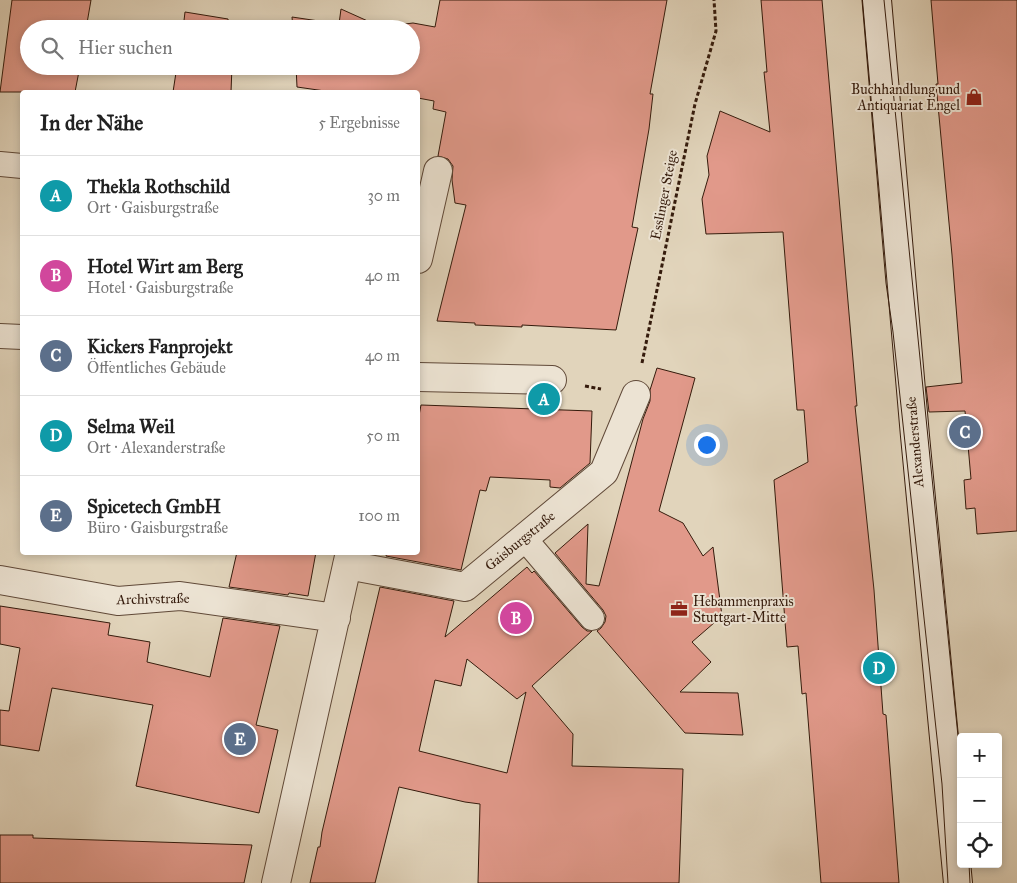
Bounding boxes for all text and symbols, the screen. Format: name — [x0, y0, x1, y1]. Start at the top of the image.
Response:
search box — [20, 20, 420, 75]
icon: search — [38, 34, 66, 62]
text: Hier suchen — [78, 36, 172, 59]
place label: Buchhandlung und Antiquariat Engel — [851, 81, 960, 115]
shop icon: Buchhandlung und Antiquariat Engel — [964, 87, 984, 107]
text: In der Nähe — [40, 110, 143, 136]
text: 5 Ergebnisse — [318, 113, 400, 132]
street label: Esslinger Steige — [647, 148, 681, 241]
text: Thekla Rothschild — [87, 175, 230, 198]
text: A — [51, 186, 61, 205]
text: 30 m — [367, 186, 400, 205]
text: Ort · Gaisburgstraße — [87, 198, 219, 217]
text: Hotel Wirt am Berg — [87, 255, 243, 278]
text: B — [51, 266, 61, 285]
text: 40 m — [365, 266, 400, 285]
text: Hotel · Gaisburgstraße — [87, 278, 233, 297]
text: Kickers Fanprojekt — [87, 335, 233, 358]
text: C — [51, 346, 61, 365]
text: 40 m — [365, 346, 400, 365]
text: Öffentliches Gebäude — [87, 358, 226, 377]
pin: A — [528, 380, 560, 418]
street label: Alexanderstraße — [903, 396, 928, 489]
pin: C — [949, 413, 981, 451]
text: Selma Weil — [87, 415, 175, 438]
text: D — [50, 426, 62, 445]
text: 50 m — [366, 426, 400, 445]
your location — [694, 432, 720, 458]
text: Ort · Alexanderstraße — [87, 438, 225, 457]
text: Spicetech GmbH — [87, 495, 221, 518]
text: E — [50, 506, 62, 525]
text: 100 m — [358, 506, 400, 525]
street label: Gaisburgstraße — [481, 507, 559, 574]
text: Büro · Gaisburgstraße — [87, 518, 228, 537]
street label: Archivstraße — [115, 590, 190, 608]
place label: Hebammenpraxis Stuttgart-Mitte — [693, 593, 794, 626]
pin: B — [500, 599, 532, 637]
office icon: Hebammenpraxis Stuttgart-Mitte — [669, 599, 689, 619]
pin: D — [863, 649, 895, 687]
pin: E — [224, 720, 256, 758]
map controls — [957, 733, 1002, 868]
button: + — [957, 733, 1002, 778]
button: − — [957, 778, 1002, 823]
button: locate — [957, 823, 1002, 868]

